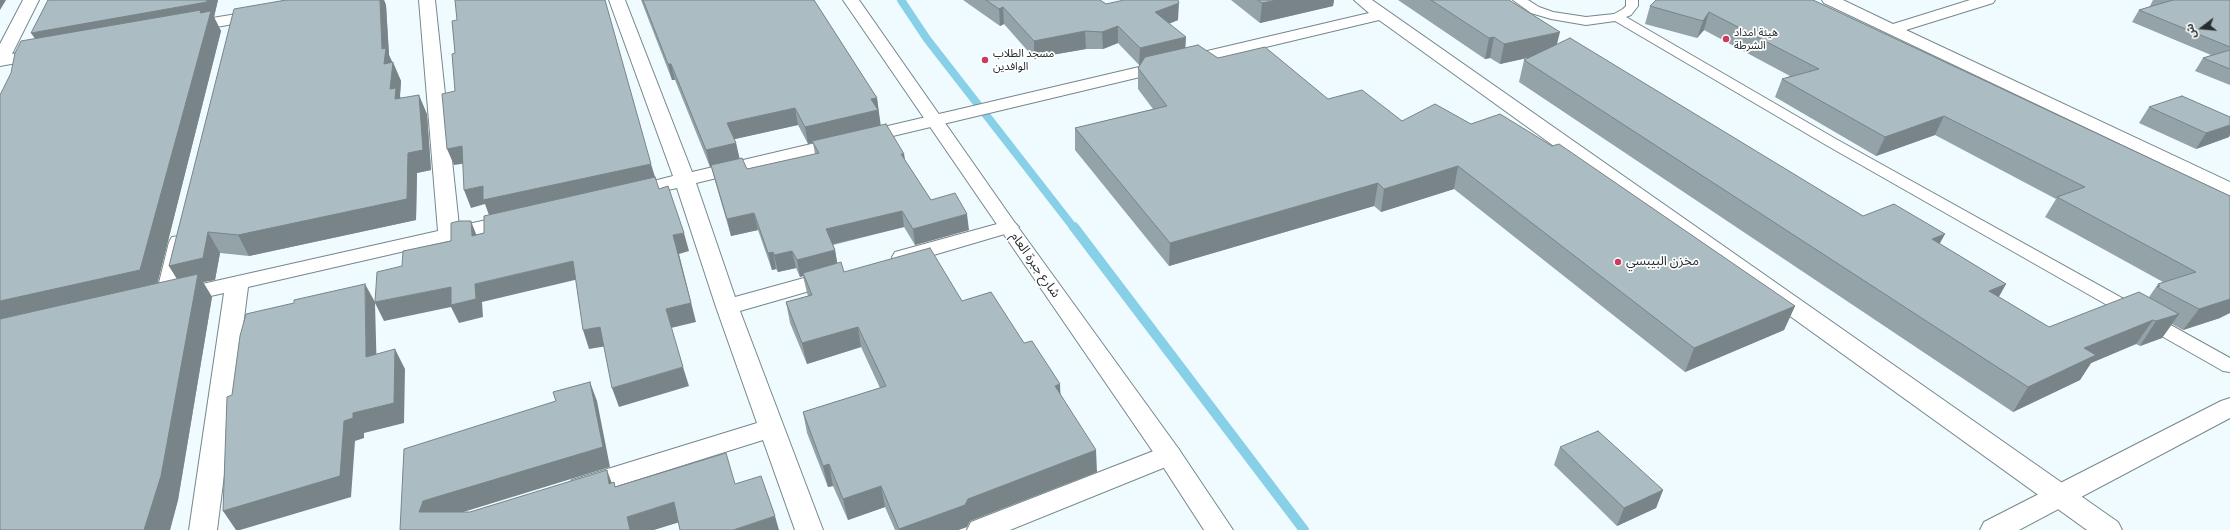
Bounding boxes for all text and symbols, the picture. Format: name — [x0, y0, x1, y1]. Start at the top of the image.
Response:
north arrow — [2182, 8, 2222, 48]
text: ش — [2182, 22, 2199, 40]
place label: هيئة امداد الشرطة — [1734, 26, 1778, 52]
marker: هيئة امداد الشرطة — [1721, 34, 1731, 44]
place label: مسجد الطلاب الوافدين — [993, 47, 1054, 73]
marker: مسجد الطلاب الوافدين — [980, 55, 990, 65]
street label: شارع جبرة العام — [1007, 229, 1063, 301]
place label: مخزن البيبسي — [1626, 254, 1699, 270]
marker: مخزن البيبسي — [1613, 257, 1623, 267]

